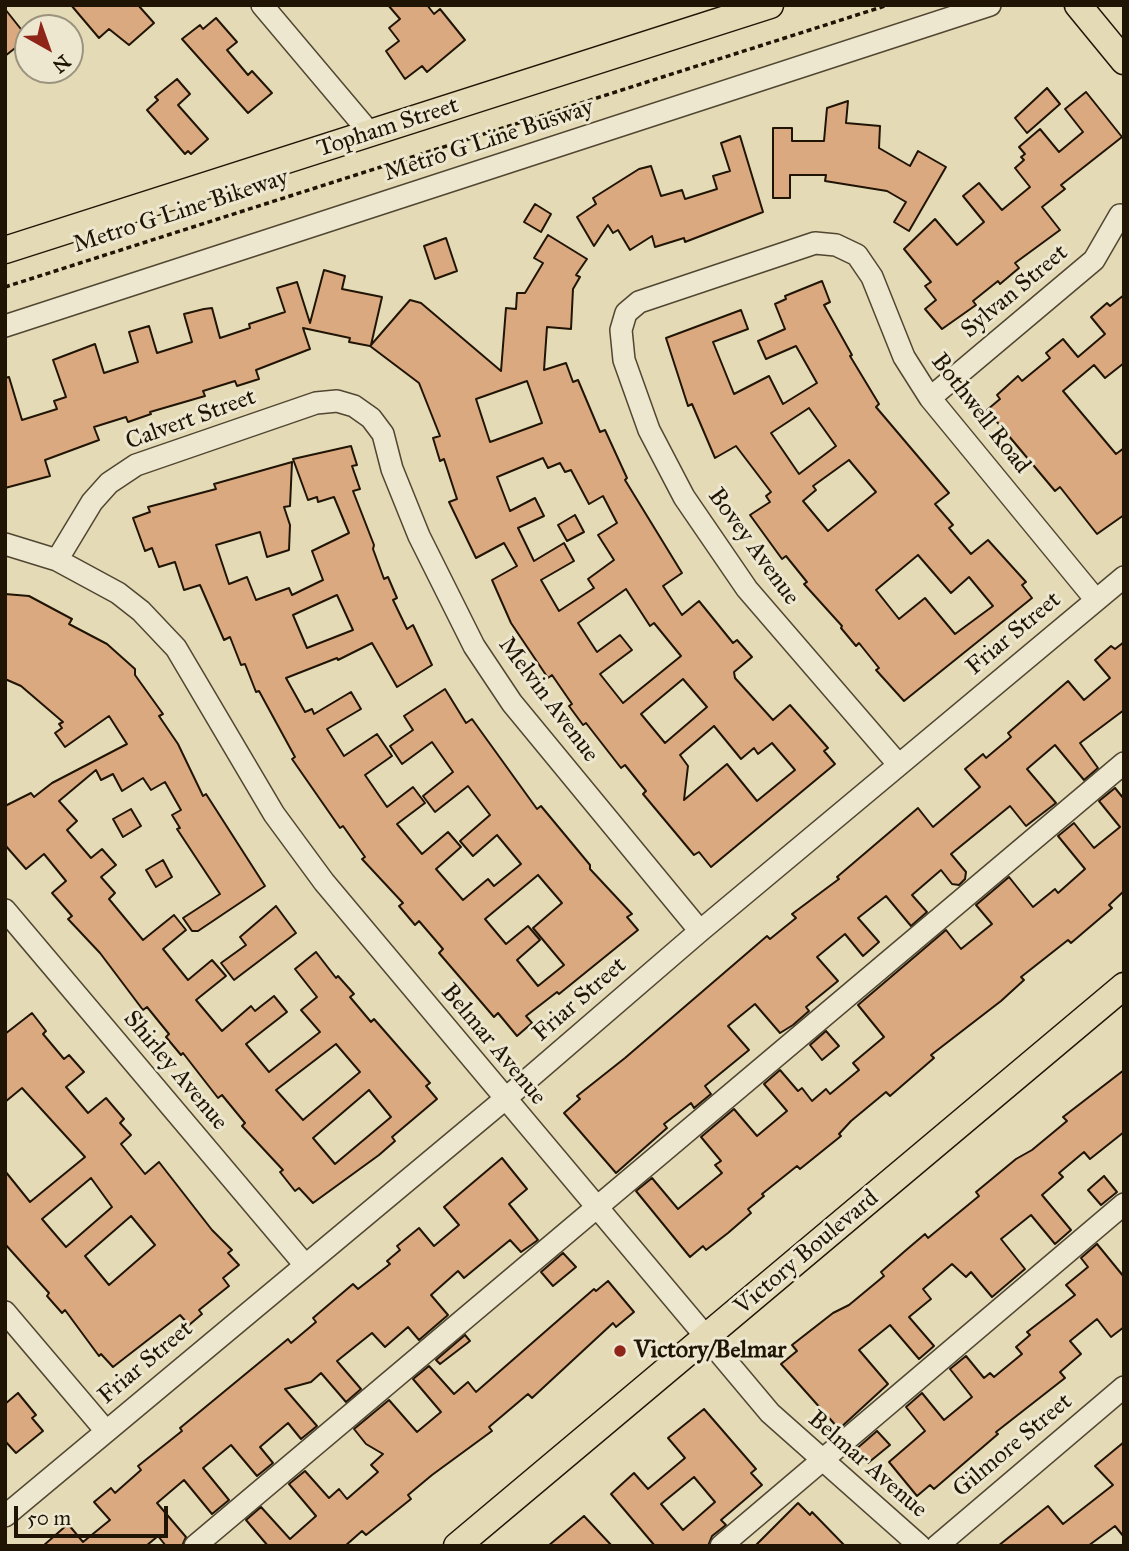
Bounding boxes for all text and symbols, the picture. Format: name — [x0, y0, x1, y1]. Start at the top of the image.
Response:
north arrow — [14, 14, 84, 84]
text: N — [48, 50, 75, 78]
street label: Topham Street — [314, 92, 462, 164]
street label: Metro G Line Busway — [381, 94, 597, 188]
street label: Metro G Line Bikeway — [70, 164, 292, 260]
street label: Sylvan Street — [956, 239, 1074, 345]
street label: Bothwell Road — [924, 348, 1036, 480]
street label: Calvert Street — [122, 383, 260, 457]
street label: Bovey Avenue — [701, 483, 805, 611]
street label: Friar Street — [961, 586, 1067, 682]
street label: Melvin Avenue — [492, 632, 604, 768]
street label: Friar Street — [527, 952, 633, 1048]
street label: Belmar Avenue — [434, 979, 552, 1111]
street label: Shirley Avenue — [117, 1005, 233, 1137]
street label: Victory Boulevard — [729, 1184, 885, 1322]
street label: Friar Street — [93, 1315, 199, 1411]
place label: Victory/Belmar — [634, 1337, 786, 1365]
marker: Victory/Belmar — [612, 1343, 628, 1359]
street label: Gilmore Street — [948, 1388, 1078, 1504]
street label: Belmar Avenue — [801, 1405, 933, 1525]
scale bar — [18, 1492, 172, 1536]
text: 50 m — [27, 1505, 71, 1531]

